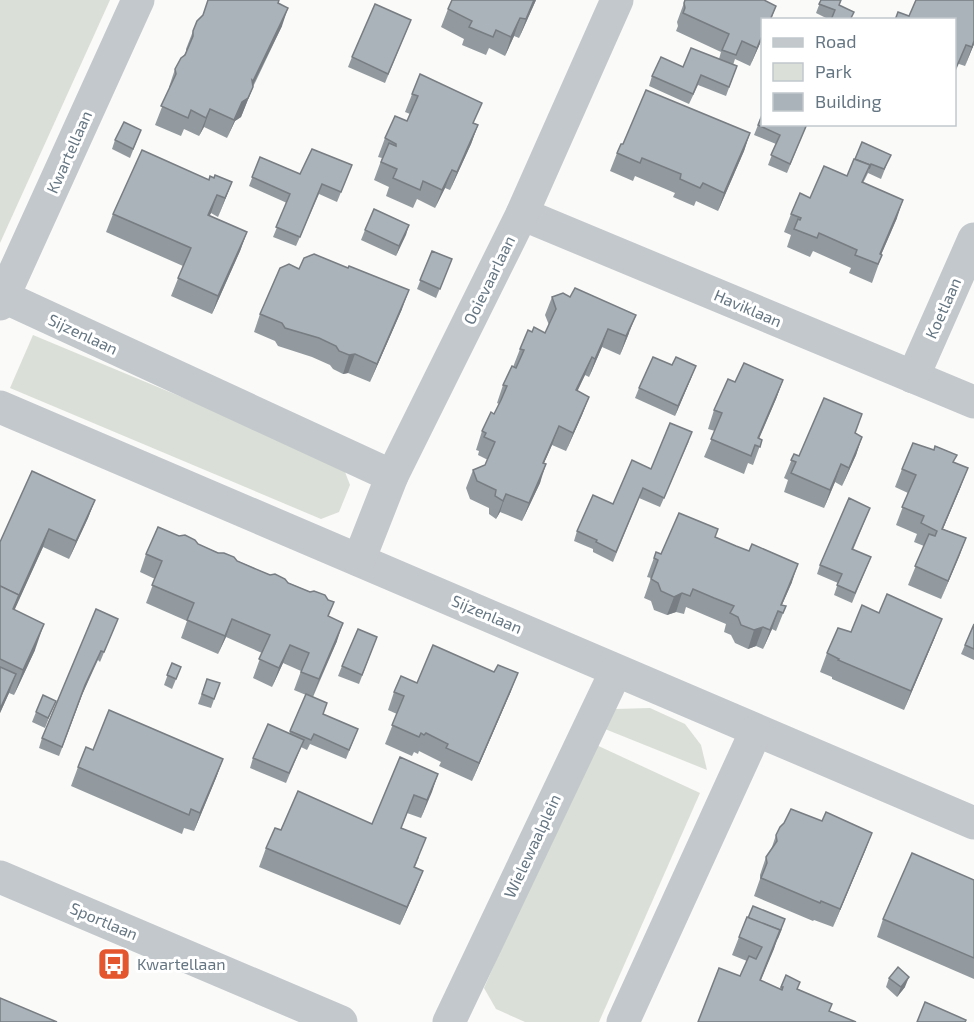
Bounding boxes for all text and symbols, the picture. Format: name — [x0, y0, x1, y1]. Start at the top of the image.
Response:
legend — [761, 18, 956, 126]
text: Road — [815, 30, 856, 52]
text: Park — [815, 60, 852, 82]
text: Building — [815, 90, 882, 112]
street label: Kwartellaan — [42, 108, 95, 196]
street label: Ooievaarlaan — [459, 232, 518, 327]
street label: Koetlaan — [921, 274, 964, 341]
street label: Haviklaan — [711, 285, 785, 330]
street label: Sijzenlaan — [45, 309, 121, 359]
street label: Sijzenlaan — [449, 590, 525, 638]
street label: Wielewaalplein — [499, 791, 564, 901]
street label: Sportlaan — [68, 898, 141, 943]
bus stop icon: Kwartellaan — [96, 946, 132, 982]
place label: Kwartellaan — [137, 954, 225, 973]

